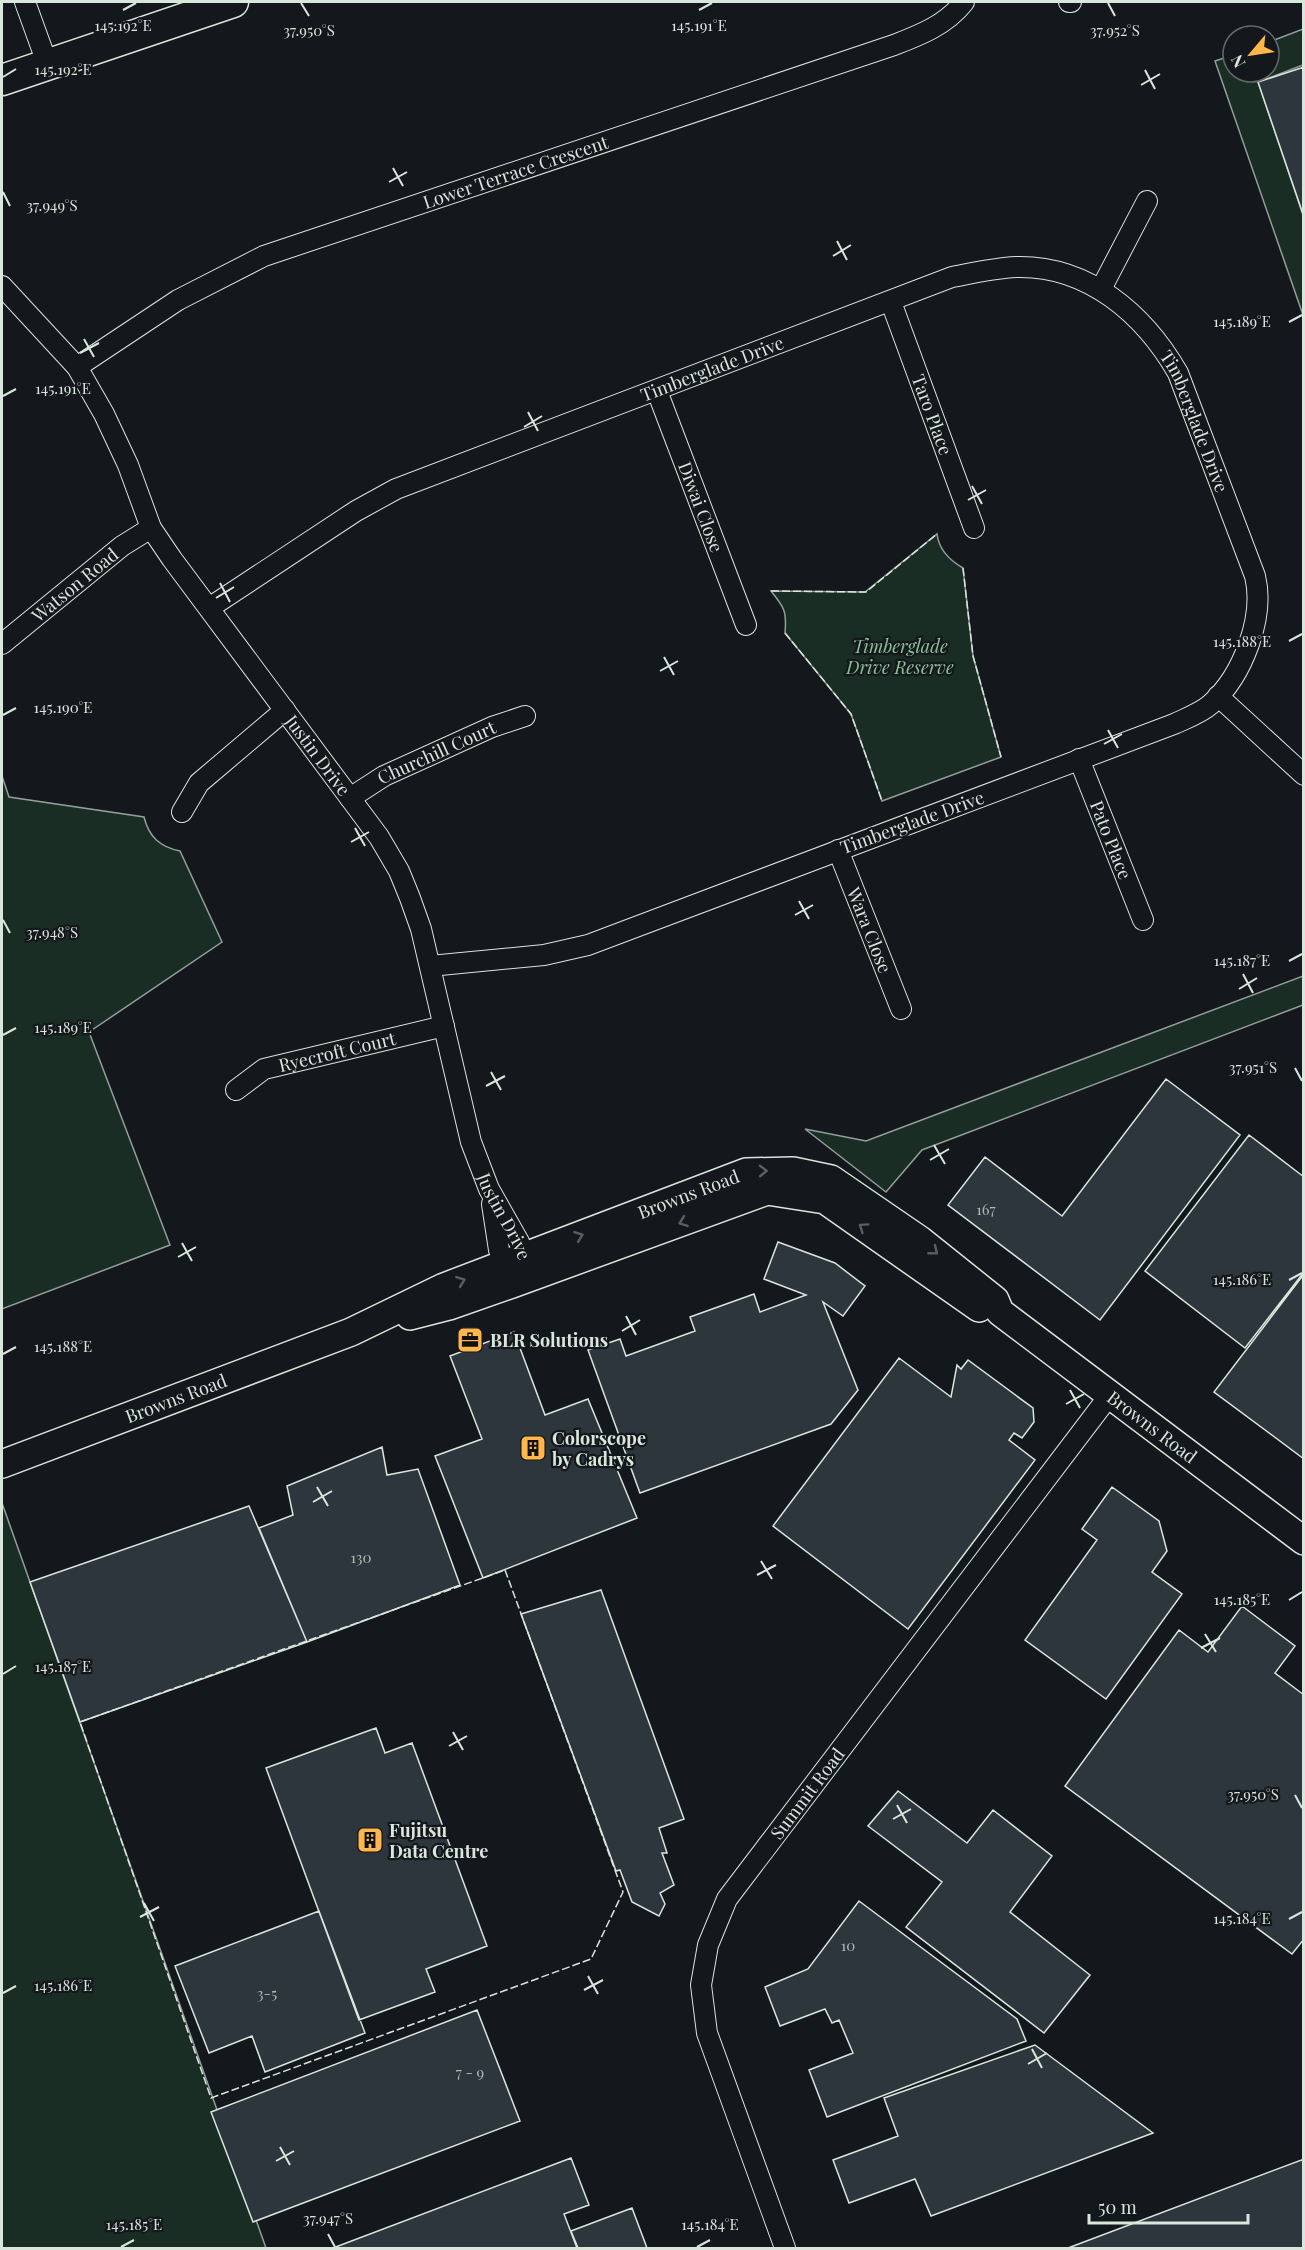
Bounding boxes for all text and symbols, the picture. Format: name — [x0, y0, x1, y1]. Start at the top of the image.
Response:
text: 145.192°E — [94, 15, 152, 35]
text: 145.191°E — [671, 15, 727, 35]
text: 37.950°S — [283, 20, 335, 40]
text: 37.952°S — [1090, 20, 1140, 40]
north arrow — [1221, 24, 1281, 84]
text: N — [1225, 51, 1249, 72]
text: 145.192°E — [34, 59, 92, 79]
street label: Lower Terrace Crescent — [420, 129, 612, 214]
text: 37.949°S — [26, 195, 78, 215]
text: 145.189°E — [1213, 311, 1271, 331]
street label: Timberglade Drive — [637, 330, 787, 407]
street label: Timberglade Drive — [1155, 345, 1234, 496]
street label: Taro Place — [907, 371, 958, 458]
text: 145.191°E — [35, 378, 91, 398]
street label: Diwai Close — [673, 458, 729, 556]
street label: Watson Road — [26, 542, 123, 628]
text: 145.188°E — [1213, 631, 1271, 651]
park label: Timberglade Drive Reserve — [845, 634, 954, 679]
text: 145.190°E — [34, 697, 92, 717]
street label: Justin Drive — [279, 709, 356, 800]
street label: Churchill Court — [372, 715, 500, 790]
street label: Timberglade Drive — [837, 785, 987, 859]
street label: Pato Place — [1085, 797, 1138, 883]
street label: Wara Close — [842, 883, 897, 976]
text: 37.948°S — [26, 922, 78, 942]
text: 145.187°E — [1214, 950, 1270, 970]
text: 145.189°E — [34, 1017, 92, 1037]
street label: Ryecroft Court — [276, 1026, 398, 1077]
text: 37.951°S — [1229, 1057, 1277, 1077]
street label: Browns Road — [634, 1164, 743, 1224]
one-way arrow — [758, 1165, 767, 1178]
street label: Justin Drive — [472, 1169, 537, 1263]
house number: 167 — [976, 1199, 996, 1219]
one-way arrow — [678, 1215, 689, 1227]
one-way arrow — [858, 1223, 869, 1234]
one-way arrow — [573, 1230, 584, 1243]
one-way arrow — [927, 1244, 938, 1255]
text: 145.186°E — [1213, 1269, 1271, 1289]
one-way arrow — [455, 1275, 466, 1288]
office icon: BLR Solutions — [455, 1325, 485, 1355]
place label: BLR Solutions — [490, 1328, 608, 1352]
text: 145.188°E — [34, 1336, 92, 1356]
street label: Browns Road — [122, 1368, 231, 1428]
street label: Browns Road — [1102, 1385, 1202, 1469]
place label: Colorscope by Cadrys — [552, 1426, 646, 1471]
building icon: Colorscope by Cadrys — [518, 1433, 548, 1463]
house number: 130 — [350, 1547, 372, 1567]
text: 145.185°E — [1214, 1589, 1270, 1609]
text: 145.187°E — [35, 1656, 91, 1676]
street label: Summit Road — [765, 1742, 850, 1844]
text: 37.950°S — [1227, 1784, 1279, 1804]
place label: Fujitsu Data Centre — [389, 1818, 488, 1863]
building icon: Fujitsu Data Centre — [355, 1825, 385, 1855]
text: 145.184°E — [1213, 1908, 1271, 1928]
house number: 10 — [841, 1935, 855, 1955]
text: 145.186°E — [34, 1975, 92, 1995]
house number: 3-5 — [257, 1983, 277, 2003]
house number: 7 - 9 — [456, 2062, 484, 2082]
scale bar — [1089, 2187, 1248, 2225]
text: 50 m — [1098, 2195, 1137, 2219]
text: 37.947°S — [303, 2208, 353, 2228]
text: 145.185°E — [106, 2214, 162, 2234]
text: 145.184°E — [681, 2214, 739, 2234]

